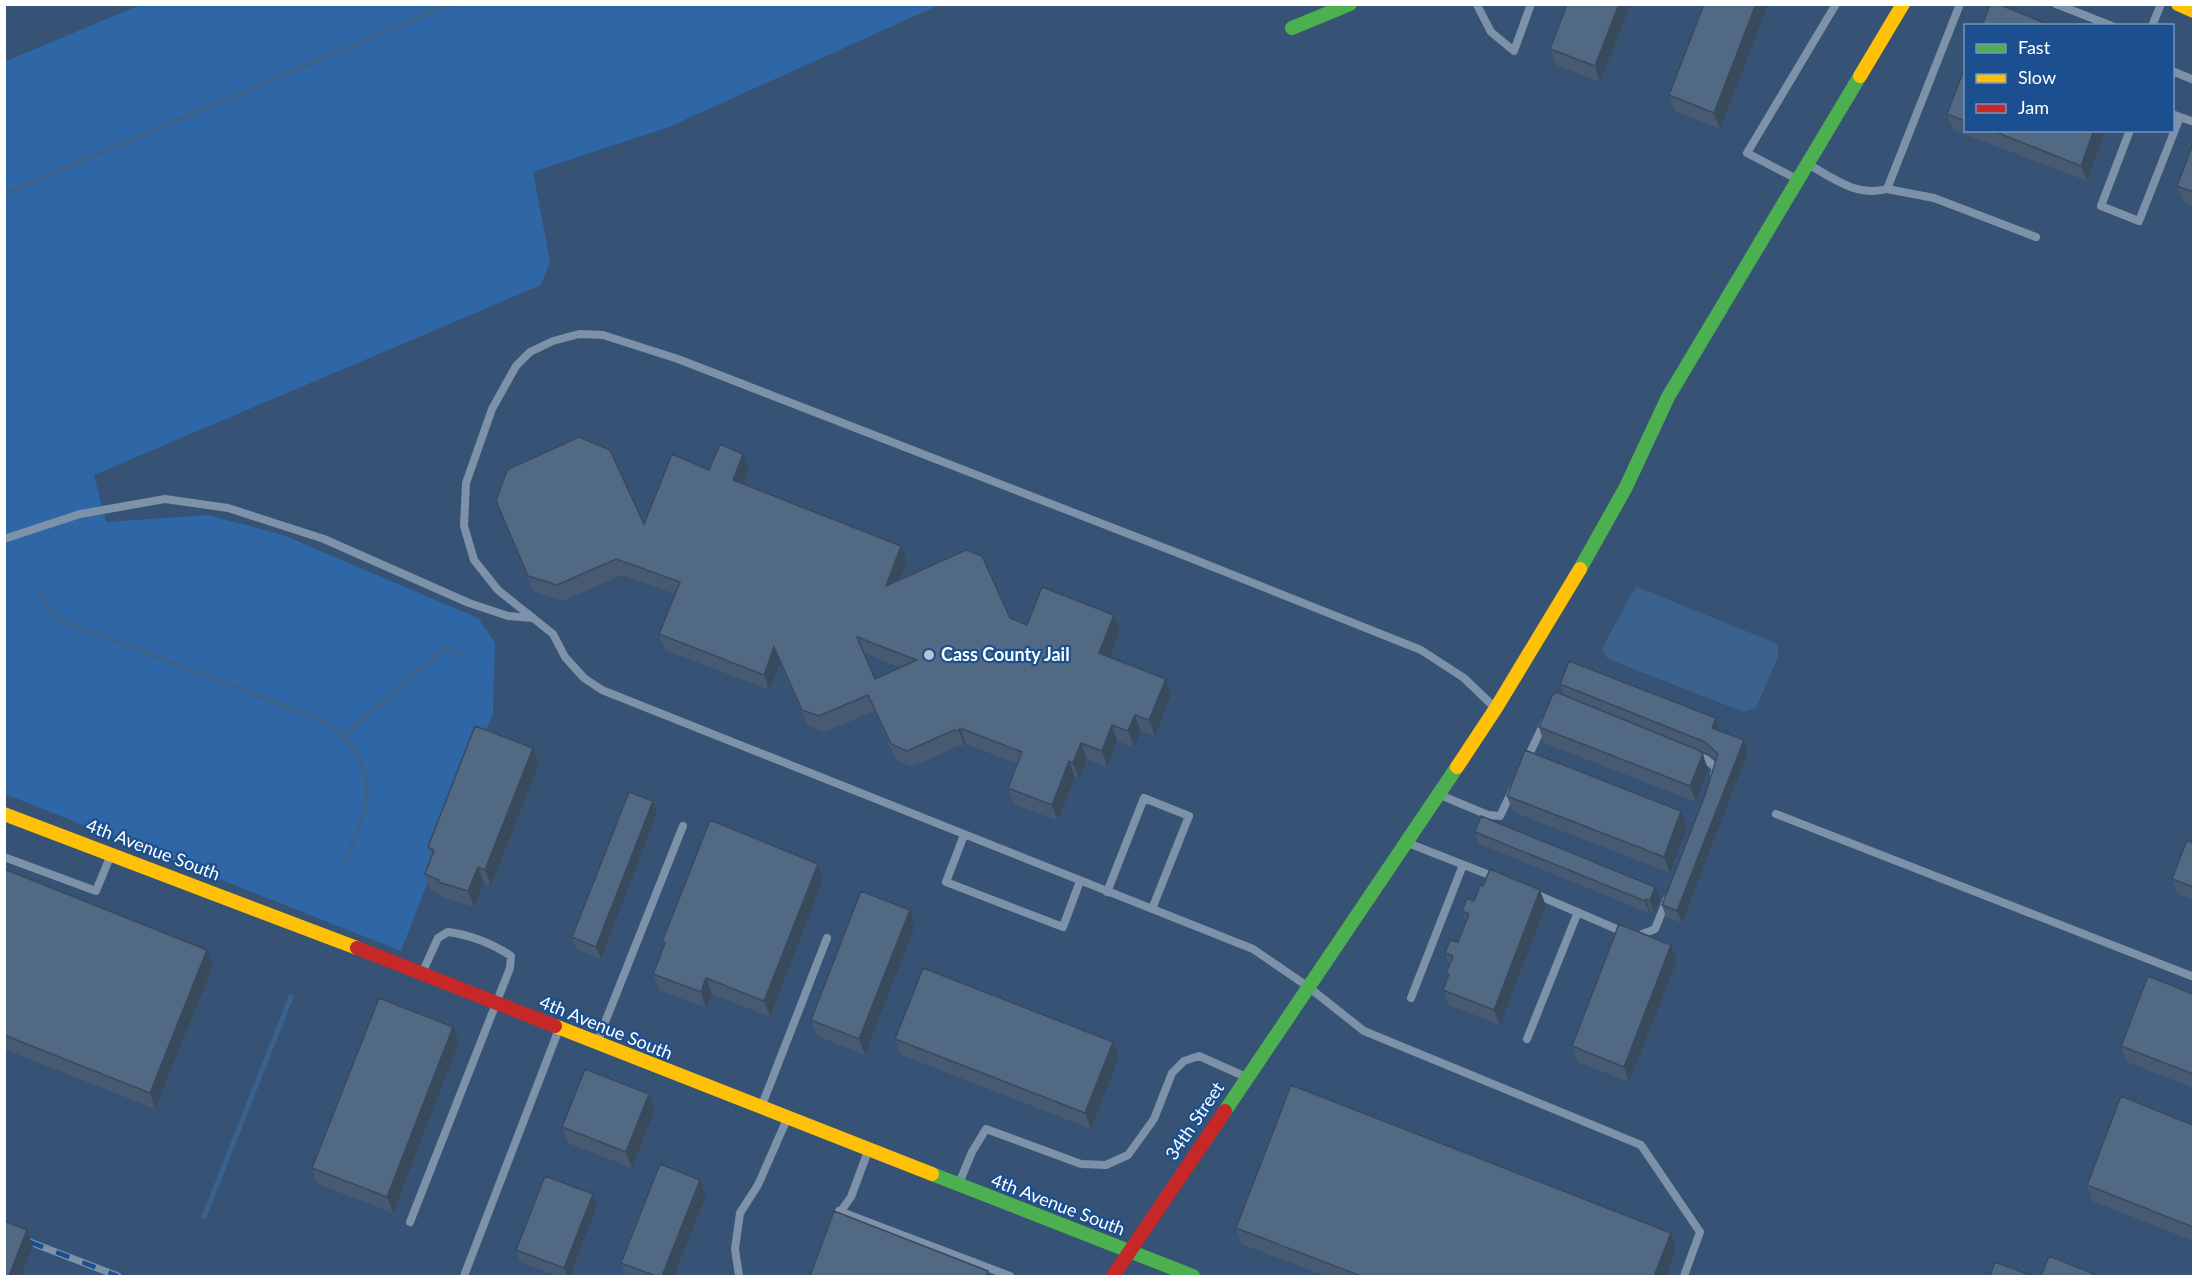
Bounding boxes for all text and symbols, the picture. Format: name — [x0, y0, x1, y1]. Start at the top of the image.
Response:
legend — [1964, 24, 2174, 132]
text: Fast — [2018, 36, 2051, 58]
text: Slow — [2018, 66, 2056, 88]
text: Jam — [2018, 96, 2049, 118]
place label: Cass County Jail — [941, 643, 1070, 665]
marker: Cass County Jail — [922, 648, 936, 662]
street label: 4th Avenue South — [83, 813, 223, 885]
street label: 4th Avenue South — [537, 990, 676, 1064]
street label: 34th Street — [1160, 1077, 1229, 1164]
street label: 4th Avenue South — [988, 1168, 1128, 1240]

